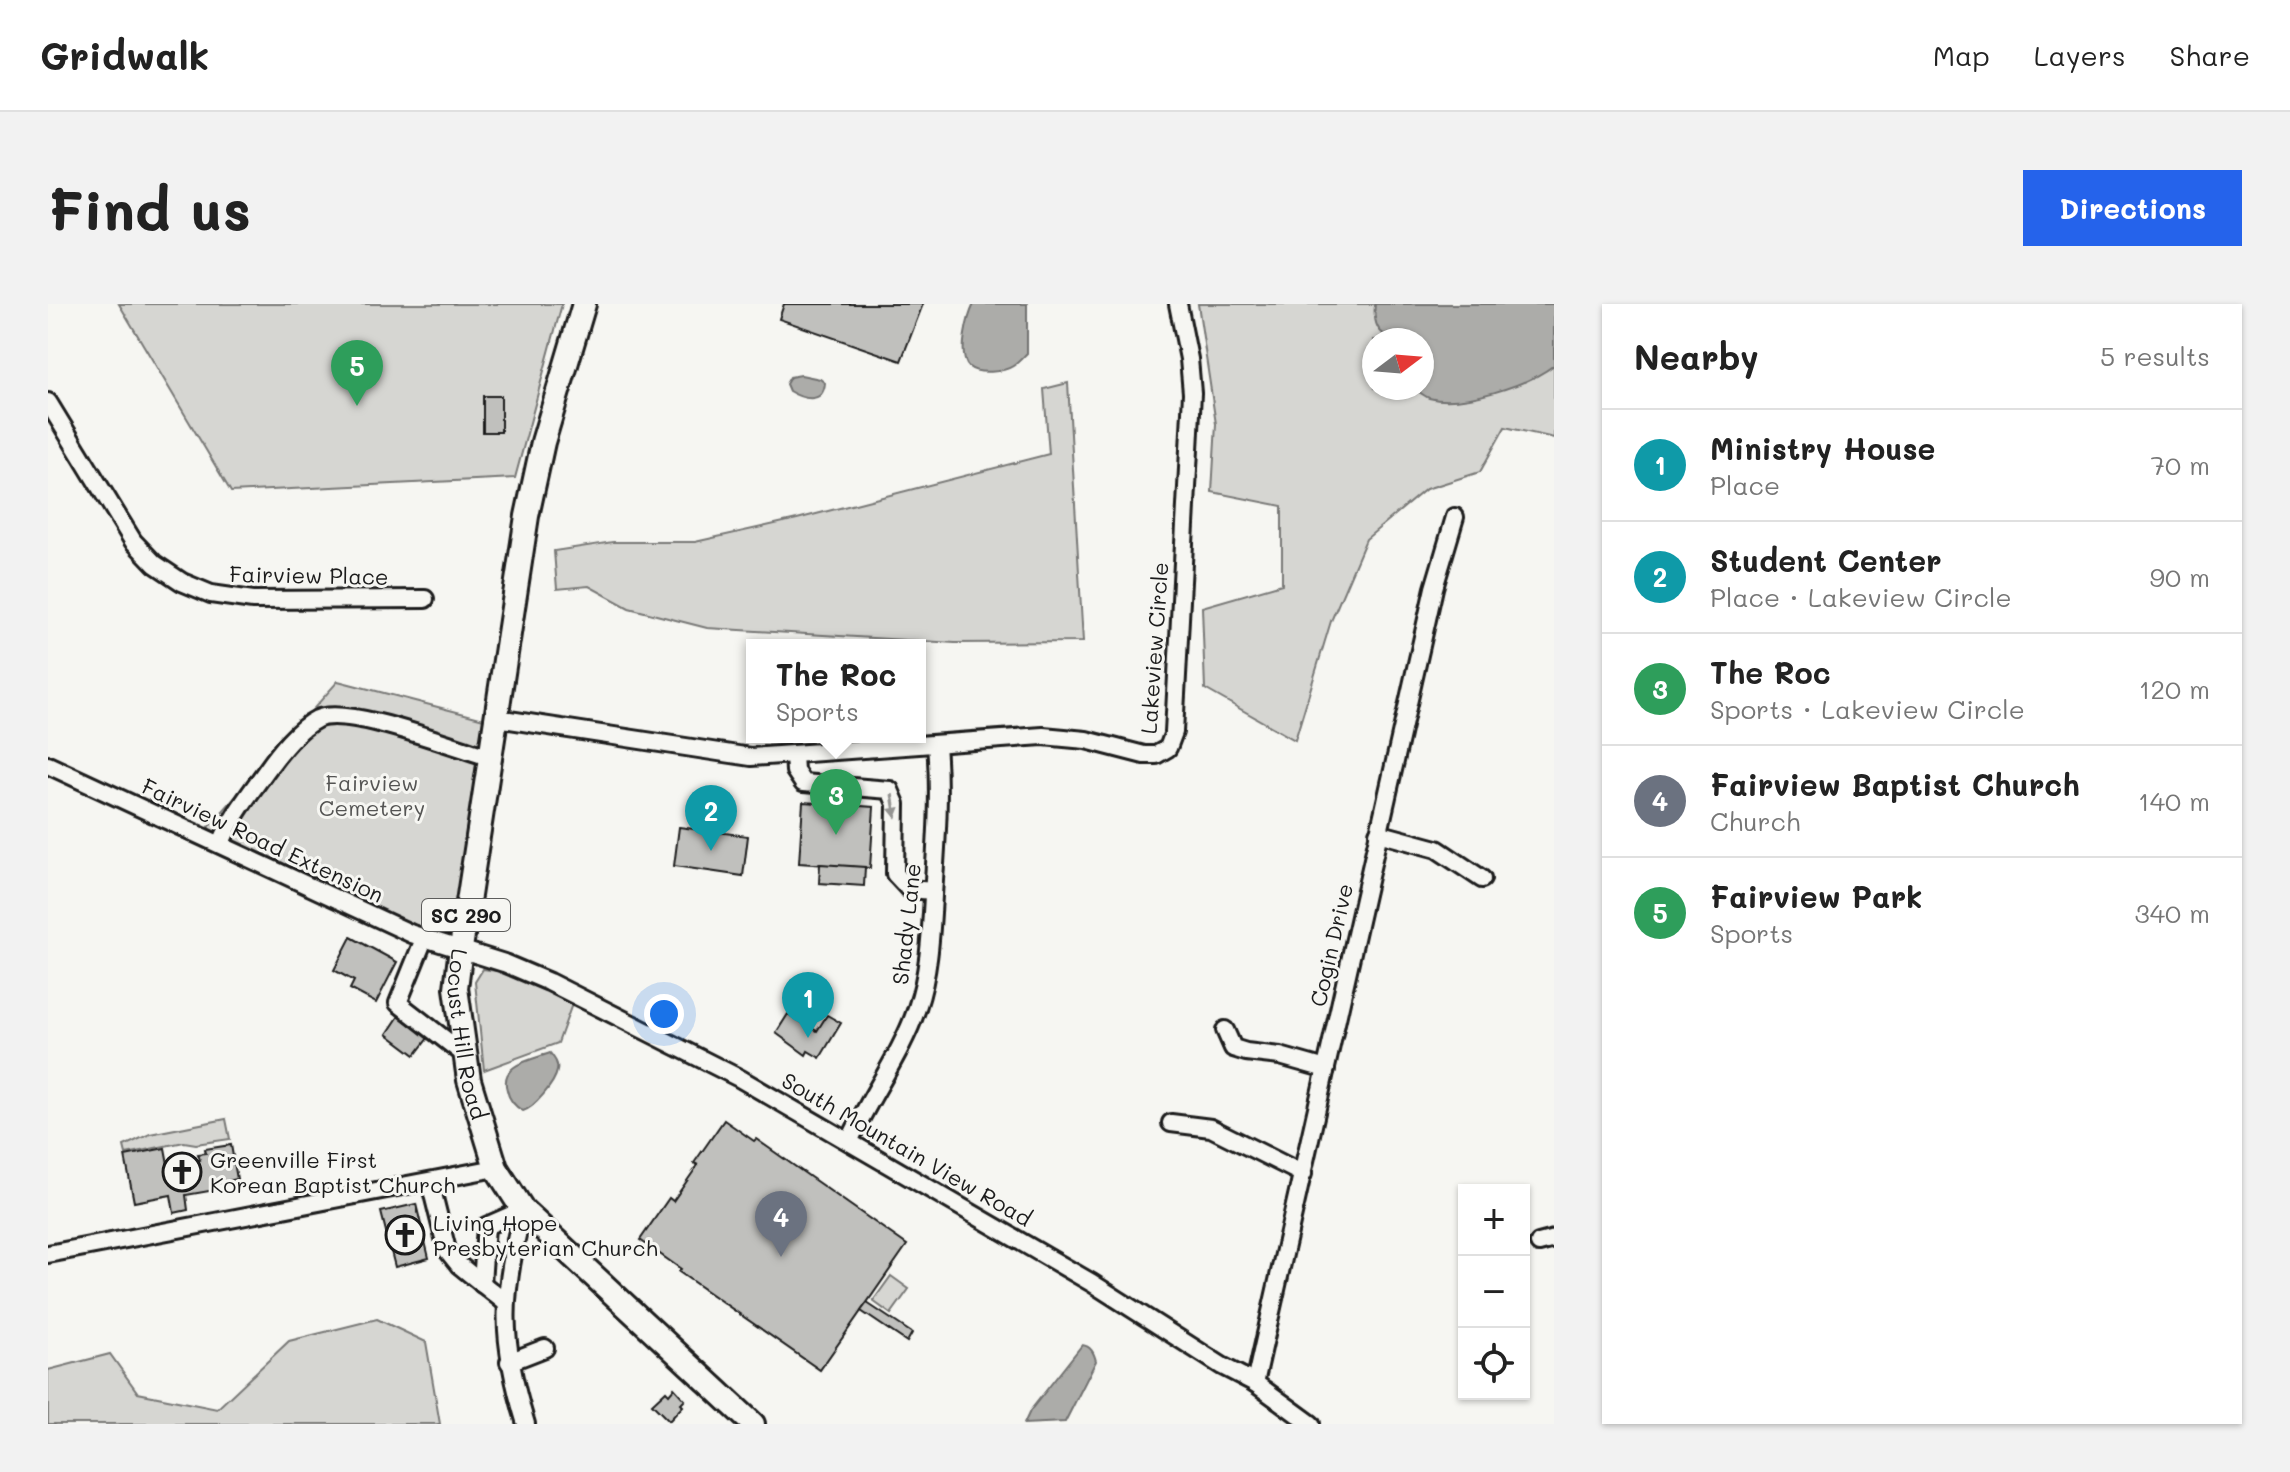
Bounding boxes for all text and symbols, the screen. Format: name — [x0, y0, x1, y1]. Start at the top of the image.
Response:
text: Gridwalk — [40, 30, 209, 80]
text: Map — [1933, 37, 1990, 73]
text: Layers — [2034, 37, 2126, 73]
text: Share — [2170, 37, 2250, 73]
button: Directions — [2023, 170, 2242, 246]
text: Find us — [48, 172, 251, 245]
north arrow — [1362, 328, 1434, 400]
text: Nearby — [1634, 334, 1759, 379]
text: 5 results — [2100, 339, 2210, 373]
pin: 5 — [331, 340, 383, 406]
text: Ministry House — [1710, 428, 1935, 468]
text: 1 — [1654, 448, 1666, 482]
text: 70 m — [2150, 448, 2210, 482]
text: Place — [1710, 468, 1780, 502]
text: Student Center — [1710, 540, 1942, 580]
street label: Fairview Place — [229, 559, 389, 591]
text: 2 — [1653, 560, 1667, 594]
text: 90 m — [2150, 560, 2210, 594]
street label: Lakeview Circle — [1134, 561, 1174, 735]
text: Place · Lakeview Circle — [1710, 580, 2012, 614]
popup — [746, 639, 926, 743]
text: The Roc — [1710, 652, 1831, 692]
text: The Roc — [776, 654, 896, 694]
text: 3 — [1652, 672, 1668, 706]
text: 120 m — [2139, 672, 2210, 706]
text: Sports · Lakeview Circle — [1710, 692, 2025, 726]
text: Sports — [776, 694, 859, 728]
text: Fairview Baptist Church — [1710, 764, 2080, 804]
park label: Fairview Cemetery — [319, 768, 425, 822]
pin: 3 — [810, 769, 862, 835]
street label: Fairview Road Extension — [137, 771, 389, 909]
text: 4 — [1652, 784, 1668, 818]
text: 140 m — [2138, 784, 2210, 818]
pin: 2 — [685, 785, 737, 851]
one-way arrow — [888, 794, 901, 819]
text: Church — [1710, 804, 1800, 838]
street label: Shady Lane — [885, 862, 927, 986]
text: Fairview Park — [1710, 876, 1922, 916]
street label: Cogin Drive — [1303, 881, 1359, 1009]
text: 5 — [1652, 896, 1668, 930]
text: 340 m — [2134, 896, 2210, 930]
road number: SC 290 — [422, 899, 510, 931]
text: Sports — [1710, 916, 1793, 950]
street label: Locust Hill Road — [441, 947, 495, 1123]
pin: 1 — [782, 972, 834, 1038]
your location — [644, 994, 684, 1034]
street label: South Mountain View Road — [777, 1065, 1037, 1233]
place label: Greenville First Korean Baptist Church — [210, 1145, 455, 1199]
church icon: Greenville First Korean Baptist Church — [161, 1151, 203, 1193]
map controls — [1458, 1184, 1530, 1400]
button: + — [1458, 1184, 1530, 1256]
pin: 4 — [755, 1191, 807, 1257]
place label: Living Hope Presbyterian Church — [433, 1208, 658, 1262]
church icon: Living Hope Presbyterian Church — [384, 1214, 426, 1256]
button: − — [1458, 1256, 1530, 1328]
button: locate — [1458, 1328, 1530, 1400]

